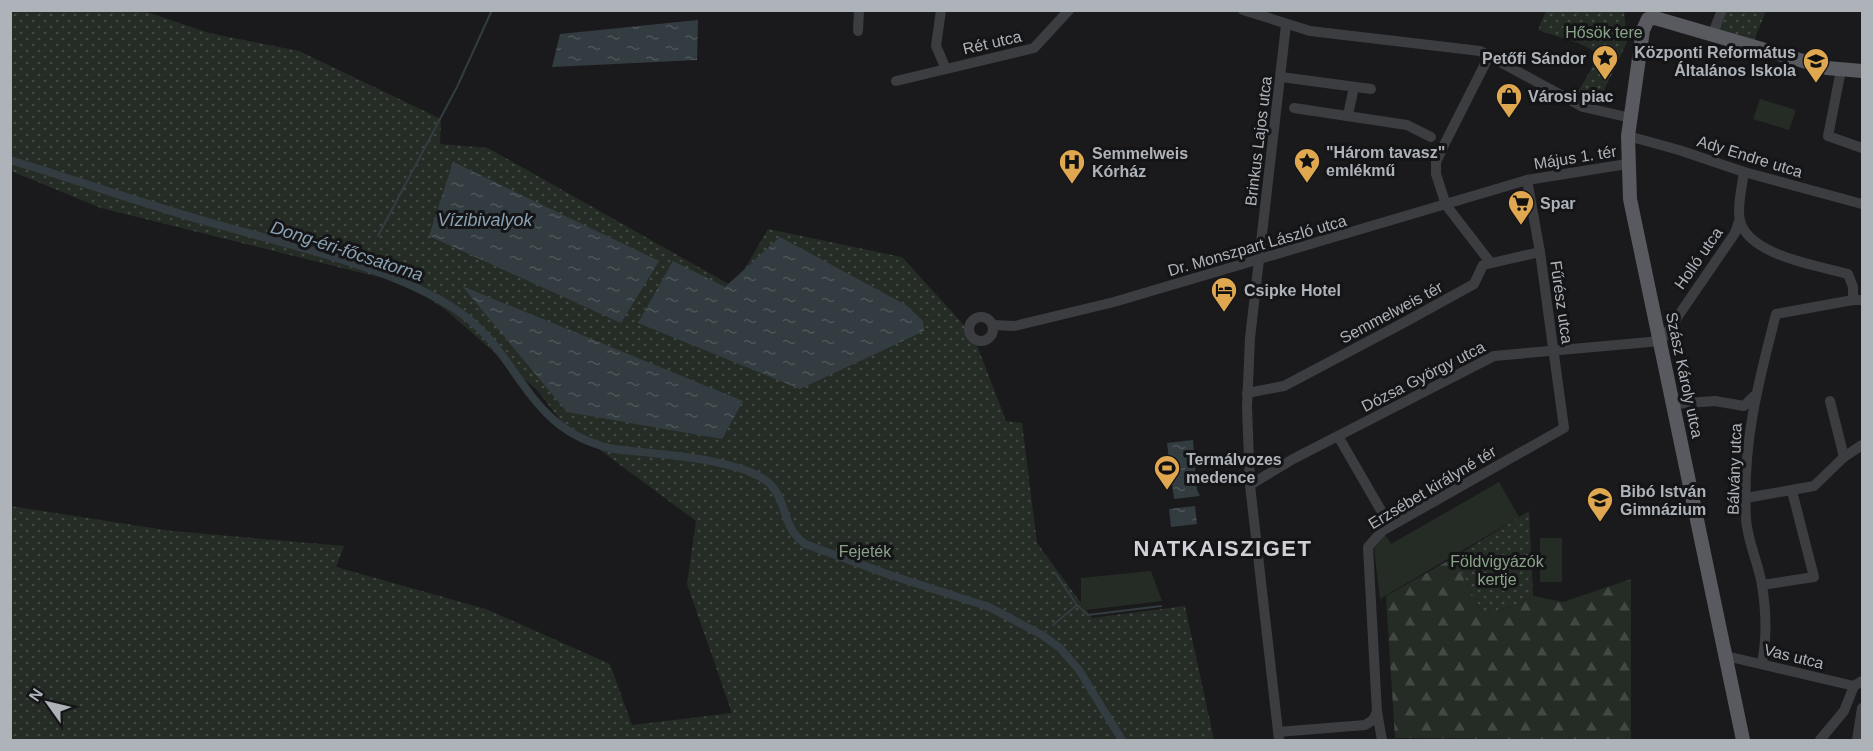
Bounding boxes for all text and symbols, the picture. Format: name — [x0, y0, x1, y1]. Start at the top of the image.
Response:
park label: Hősök tere — [1565, 24, 1643, 41]
street label: Rét utca — [961, 27, 1023, 57]
place icon: Petőfi Sándor — [1590, 43, 1620, 81]
place label: Központi Református Általános Iskola — [1634, 44, 1796, 79]
school or university icon: Központi Református Általános Iskola — [1801, 46, 1831, 84]
place label: Petőfi Sándor — [1482, 50, 1586, 67]
street label: Brinkus Lajos utca — [1242, 75, 1275, 207]
shop icon: Városi piac — [1494, 81, 1524, 119]
place label: Városi piac — [1528, 88, 1613, 105]
street label: Ady Endre utca — [1695, 132, 1805, 181]
street label: Május 1. tér — [1532, 142, 1618, 172]
place label: "Három tavasz" emlékmű — [1326, 144, 1445, 179]
place label: Semmelweis Kórház — [1092, 145, 1188, 180]
place icon: "Három tavasz" emlékmű — [1292, 146, 1322, 184]
hospital icon: Semmelweis Kórház — [1057, 147, 1087, 185]
supermarket icon: Spar — [1506, 188, 1536, 226]
place label: Spar — [1540, 195, 1576, 212]
water label: Vízibivalyok — [437, 210, 534, 230]
street label: Dr. Monszpart László utca — [1166, 212, 1348, 279]
water label: Dong-éri-főcsatorna — [268, 217, 426, 285]
street label: Holló utca — [1671, 224, 1726, 292]
street label: Fűrész utca — [1547, 259, 1576, 345]
hotel icon: Csipke Hotel — [1209, 275, 1239, 313]
street label: Semmelweis tér — [1337, 278, 1446, 347]
place label: Csipke Hotel — [1244, 282, 1341, 299]
street label: Szász Károly utca — [1663, 311, 1706, 440]
street label: Dózsa György utca — [1359, 338, 1488, 415]
street label: Bálvány utca — [1724, 423, 1745, 515]
street label: Erzsébet királyné tér — [1365, 442, 1500, 532]
place label: Termálvozes medence — [1186, 451, 1282, 486]
sports icon: Termálvozes medence — [1152, 453, 1182, 491]
place label: Bibó István Gimnázium — [1620, 483, 1706, 518]
school or university icon: Bibó István Gimnázium — [1585, 485, 1615, 523]
district label: NATKAISZIGET — [1134, 536, 1312, 561]
park label: Fejeték — [839, 543, 892, 560]
park label: Földvigyázók kertje — [1450, 553, 1545, 588]
street label: Vas utca — [1762, 641, 1826, 672]
north arrow — [18, 673, 78, 733]
text: N — [26, 685, 46, 704]

